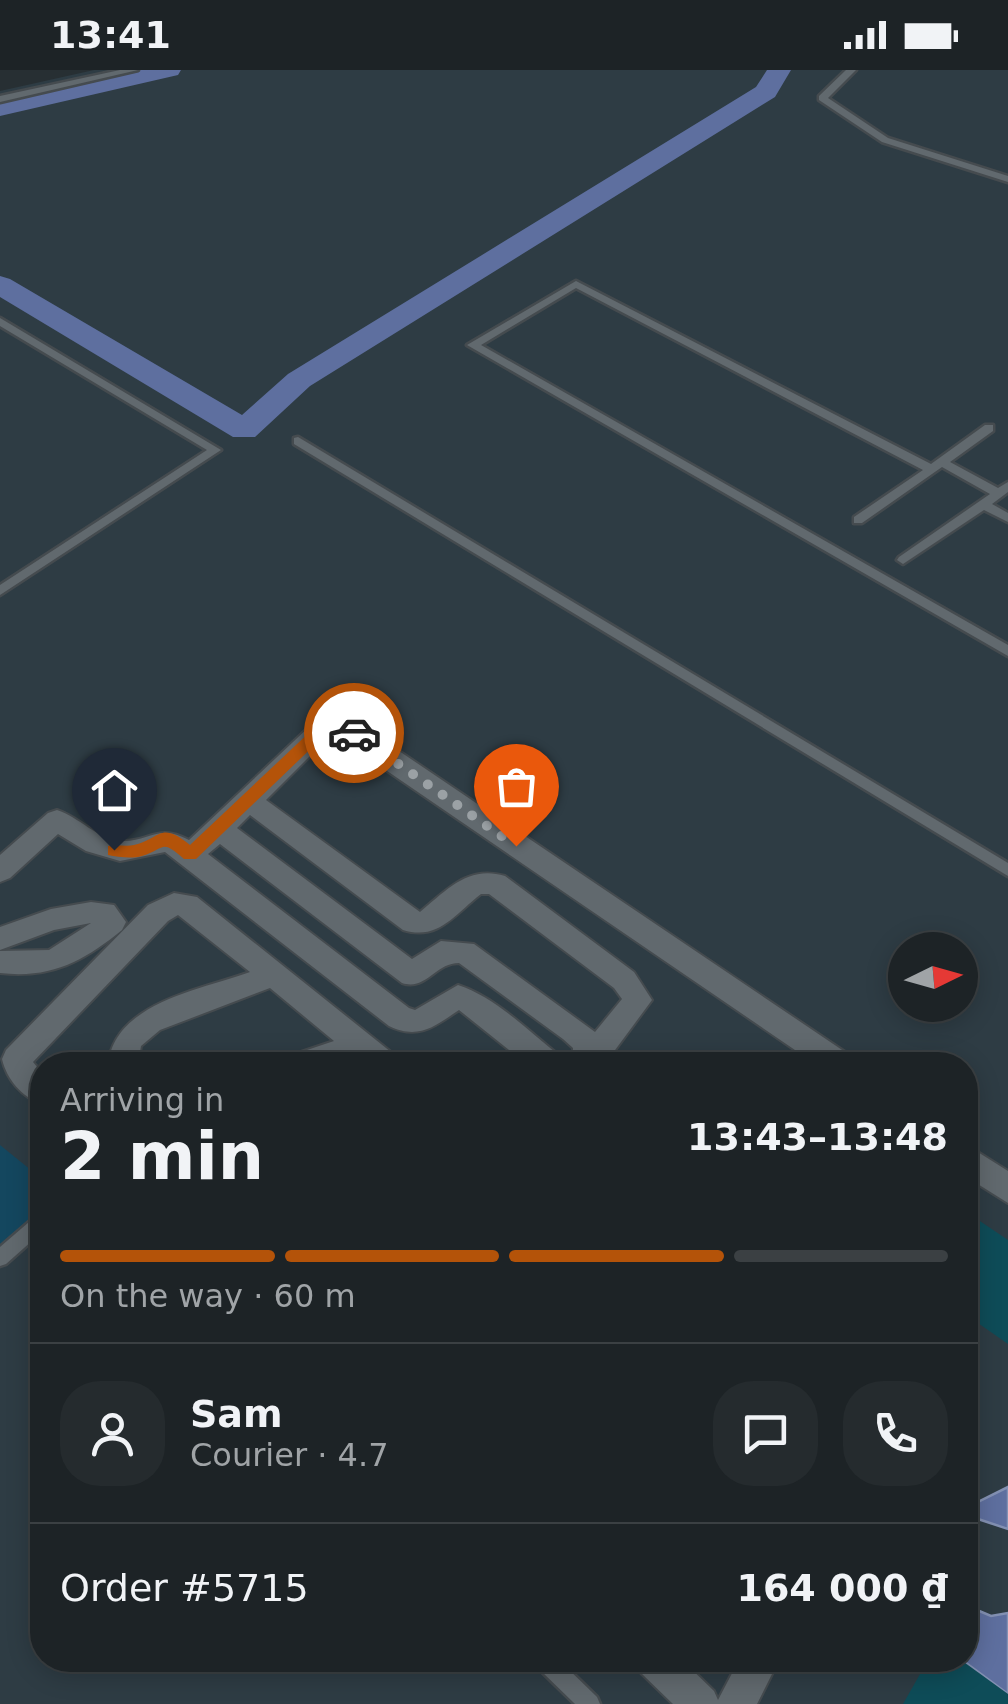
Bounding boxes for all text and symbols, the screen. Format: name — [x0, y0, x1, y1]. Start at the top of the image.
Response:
text: 13:41 — [50, 13, 171, 57]
courier — [304, 683, 404, 783]
icon: car — [327, 706, 382, 761]
pin — [474, 744, 559, 847]
pin — [72, 748, 157, 851]
icon: bag — [489, 759, 544, 814]
icon: home — [87, 763, 142, 818]
north arrow — [888, 932, 978, 1022]
map controls — [888, 932, 978, 1022]
text: Arriving in — [60, 1081, 224, 1119]
text: 13:43–13:48 — [687, 1115, 948, 1159]
text: 2 min — [60, 1119, 264, 1194]
text: On the way · 60 m — [60, 1277, 356, 1315]
button: person — [60, 1381, 165, 1486]
button: chat — [713, 1381, 818, 1486]
button: phone — [843, 1381, 948, 1486]
text: Sam — [190, 1392, 283, 1436]
text: Courier · 4.7 — [190, 1436, 389, 1474]
text: Order #5715 — [60, 1566, 309, 1610]
text: 164 000 ₫ — [736, 1566, 948, 1610]

